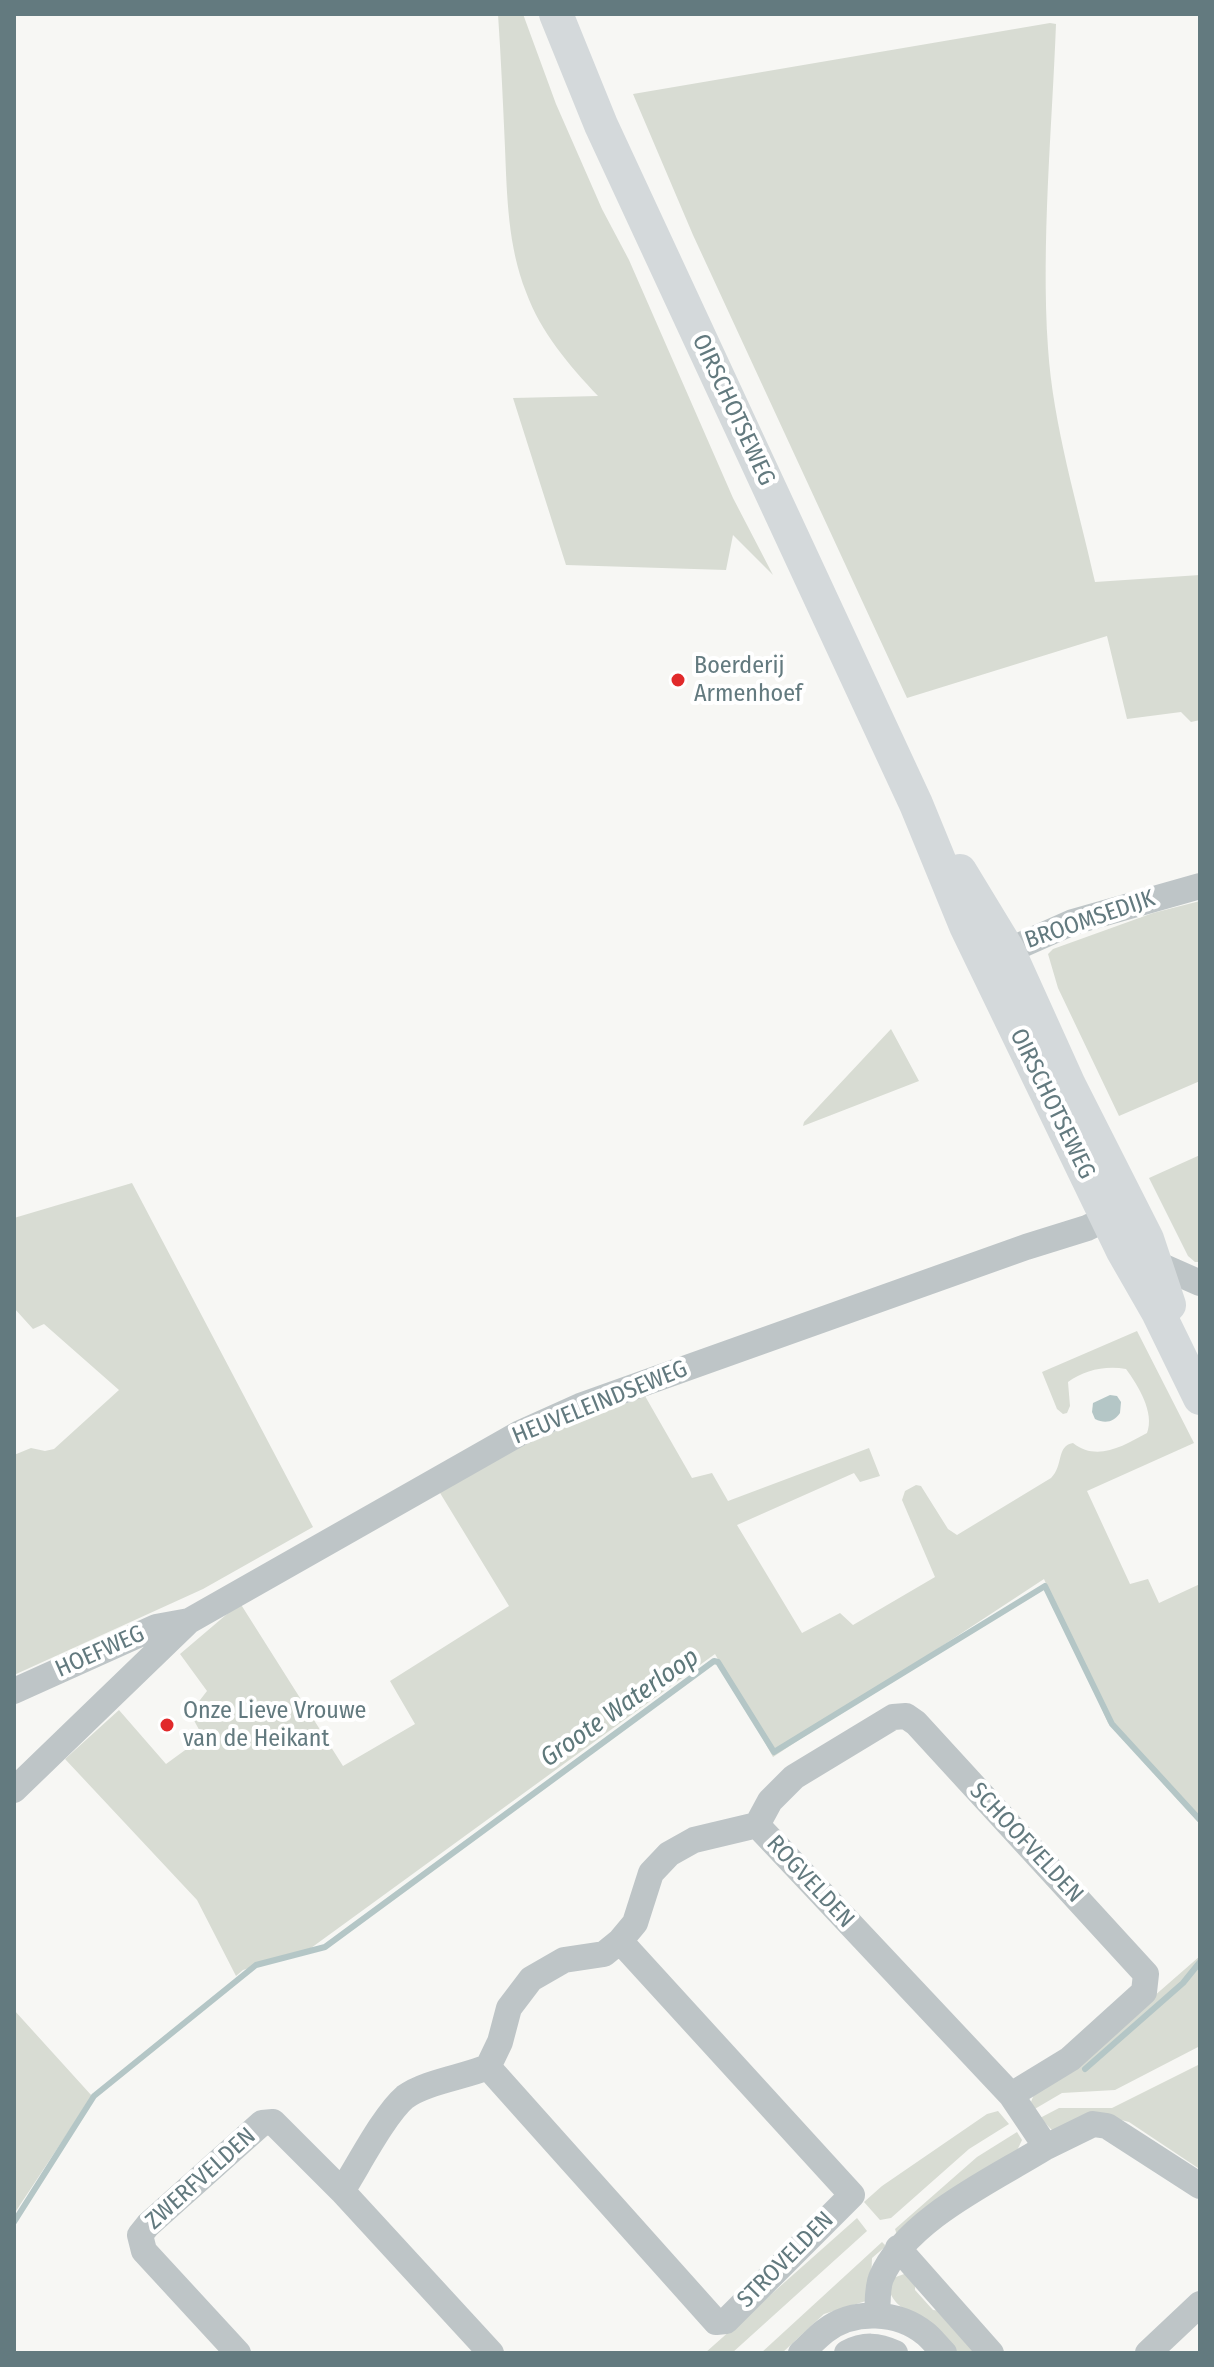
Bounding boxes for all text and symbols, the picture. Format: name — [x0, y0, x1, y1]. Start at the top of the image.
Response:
street label: OIRSCHOTSEWEG — [685, 330, 781, 490]
place label: Boerderij Armenhoef — [694, 652, 802, 708]
marker: Boerderij Armenhoef — [669, 671, 687, 689]
street label: BROOMSEDIJK — [1021, 884, 1159, 956]
street label: OIRSCHOTSEWEG — [1003, 1024, 1101, 1184]
street label: HEUVELEINDSEWEG — [508, 1355, 692, 1451]
street label: HOEFWEG — [51, 1620, 149, 1684]
water label: Groote Waterloop — [535, 1642, 705, 1774]
place label: Onze Lieve Vrouwe van de Heikant — [183, 1697, 366, 1753]
marker: Onze Lieve Vrouwe van de Heikant — [158, 1716, 176, 1734]
street label: SCHOOFVELDEN — [963, 1777, 1089, 1909]
street label: ROGVELDEN — [760, 1830, 860, 1934]
street label: ZWERFVELDEN — [140, 2122, 262, 2236]
street label: STROVELDEN — [732, 2206, 840, 2314]

